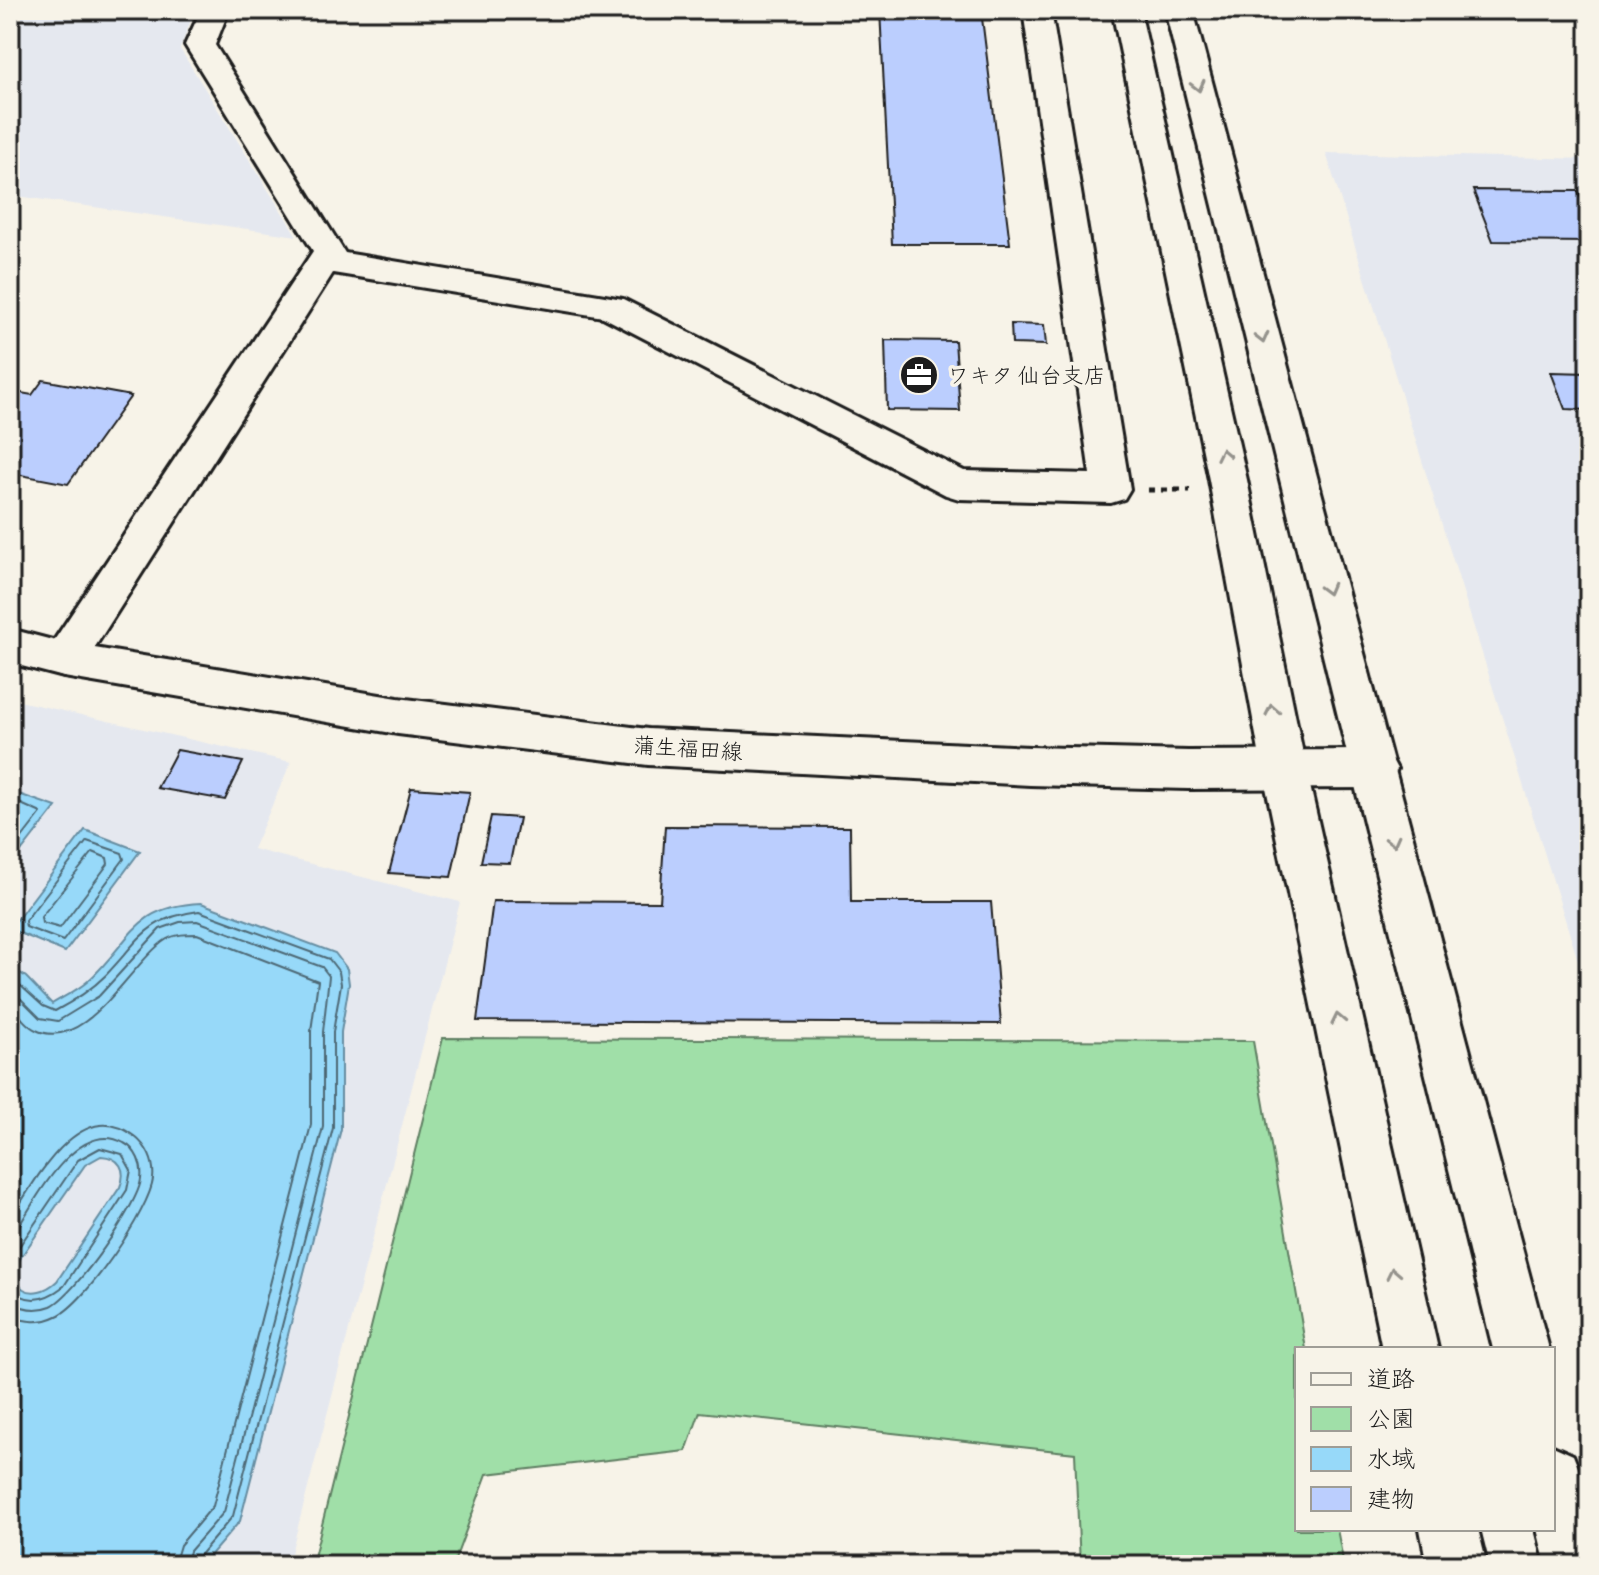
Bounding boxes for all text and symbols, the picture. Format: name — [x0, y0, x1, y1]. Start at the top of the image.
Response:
one-way arrow — [1189, 78, 1206, 92]
one-way arrow — [1252, 330, 1269, 344]
office icon: ワキタ 仙台支店 — [898, 354, 940, 396]
place label: ワキタ 仙台支店 — [947, 362, 1106, 390]
one-way arrow — [1215, 448, 1232, 462]
one-way arrow — [1318, 582, 1335, 596]
one-way arrow — [1265, 703, 1282, 716]
street label: 蒲生福田線 — [632, 731, 744, 767]
one-way arrow — [1384, 833, 1401, 847]
one-way arrow — [1330, 1012, 1347, 1026]
one-way arrow — [1385, 1266, 1402, 1280]
legend — [1295, 1347, 1555, 1531]
text: 道路 — [1367, 1365, 1415, 1394]
text: 公園 — [1367, 1405, 1415, 1434]
text: 水域 — [1367, 1445, 1415, 1474]
text: 建物 — [1367, 1485, 1415, 1514]

